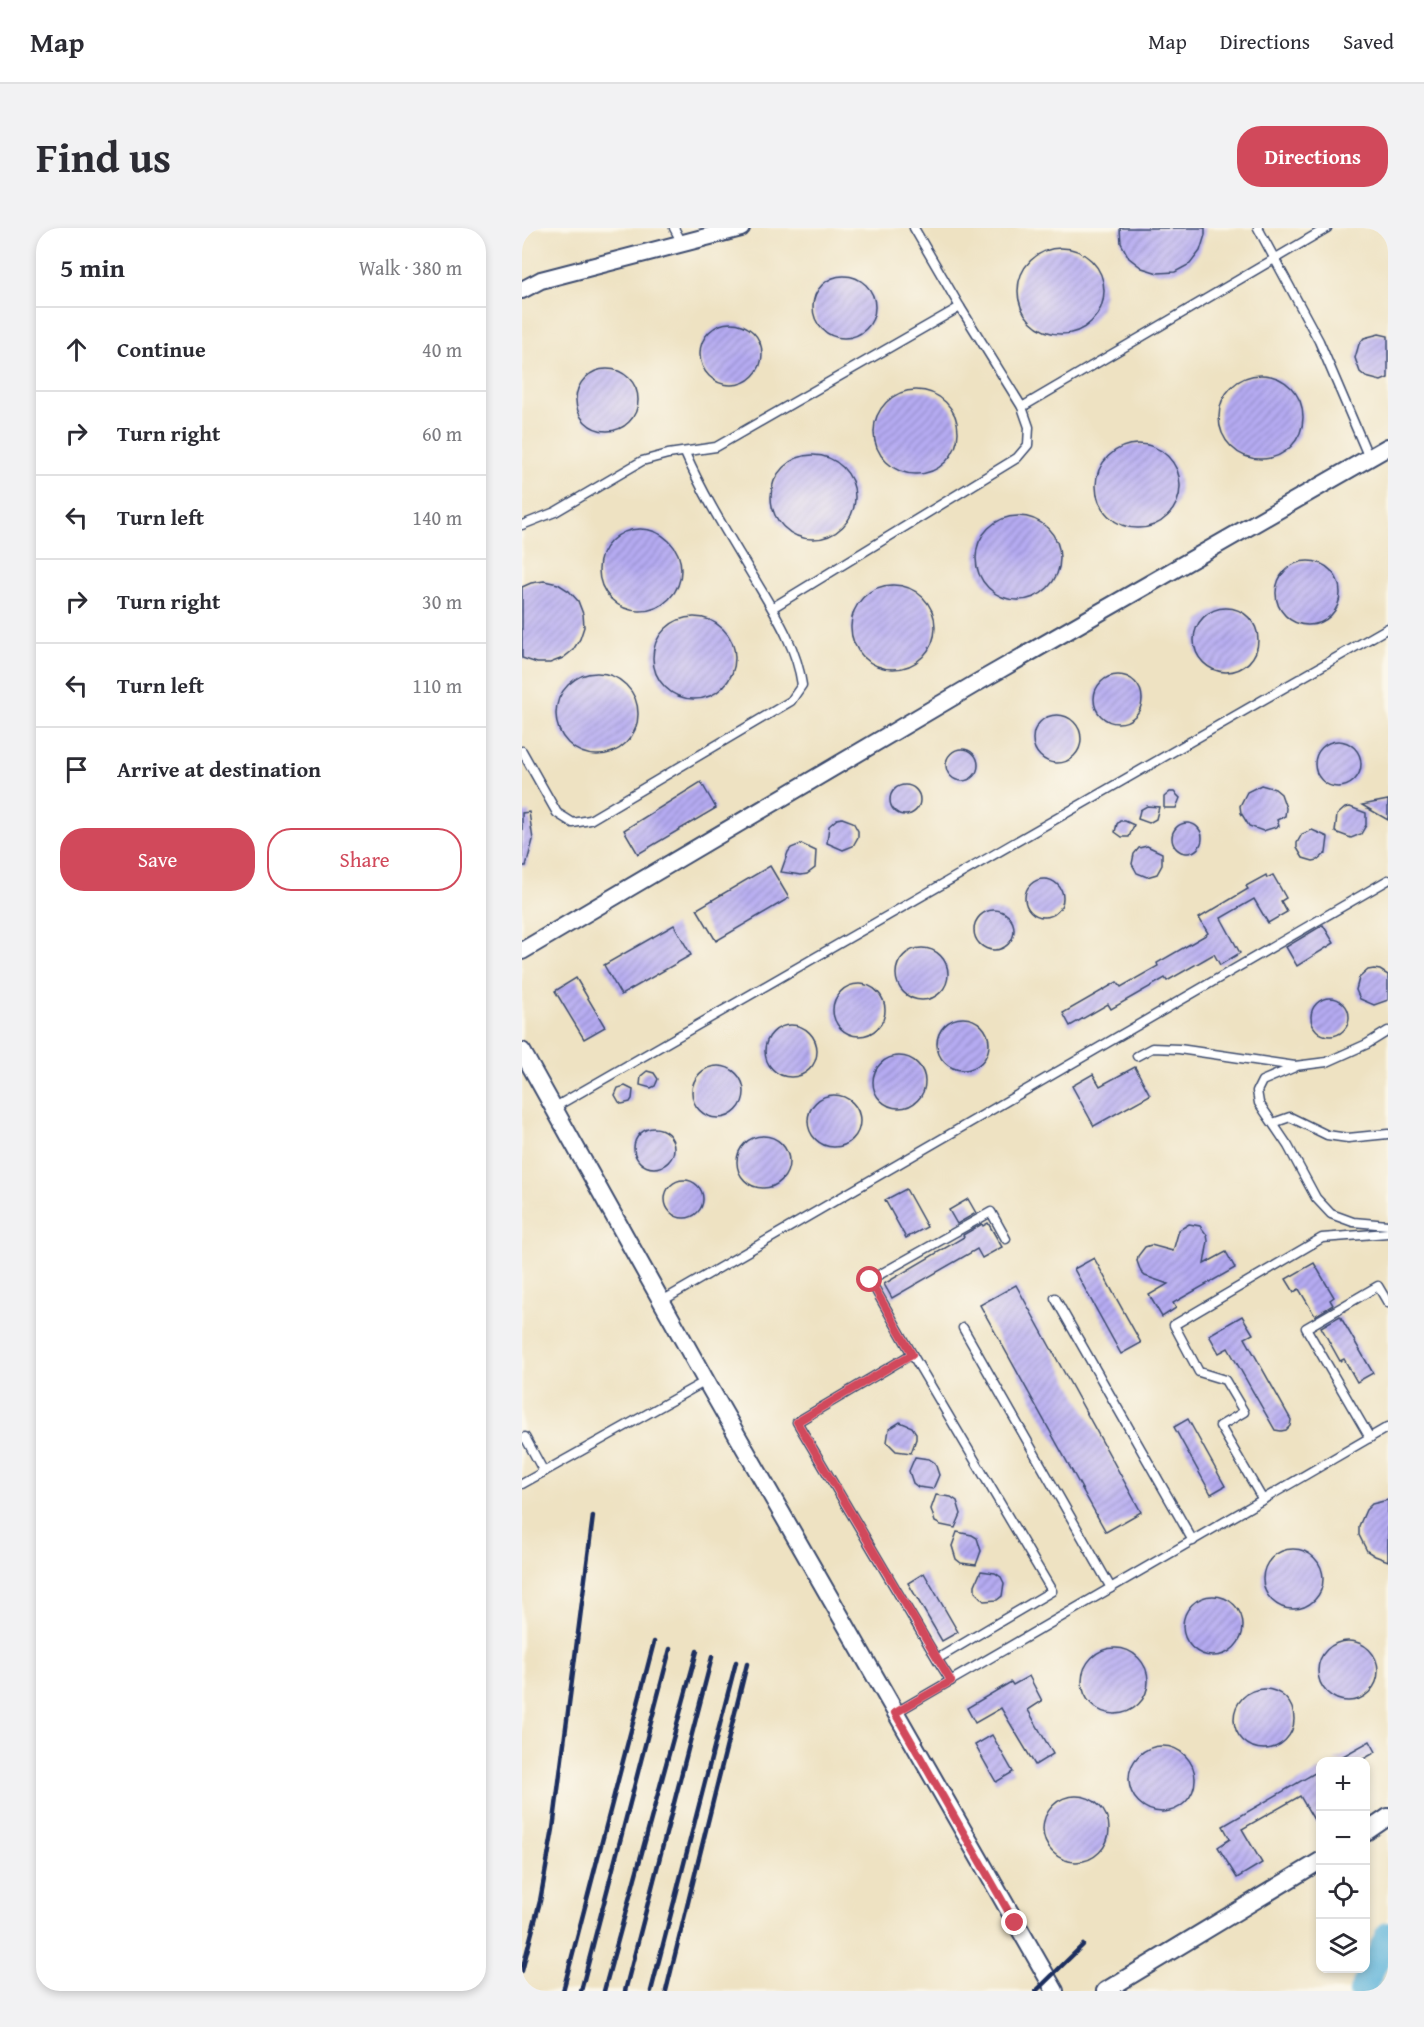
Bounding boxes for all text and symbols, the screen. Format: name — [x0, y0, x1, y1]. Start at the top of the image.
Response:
text: Map — [30, 21, 84, 62]
text: Map — [1148, 26, 1187, 57]
text: Directions — [1220, 26, 1310, 57]
text: Saved — [1343, 26, 1394, 57]
text: Find us — [36, 126, 171, 187]
button: Directions — [1237, 126, 1388, 187]
text: 5 min — [60, 248, 125, 287]
text: Walk · 380 m — [359, 253, 462, 282]
icon: ahead — [60, 333, 93, 366]
text: Continue — [117, 333, 206, 365]
text: 40 m — [422, 335, 462, 364]
icon: right — [60, 417, 93, 450]
text: Turn right — [117, 417, 220, 449]
text: 60 m — [422, 419, 462, 448]
icon: left — [60, 501, 93, 534]
text: Turn left — [117, 501, 204, 533]
text: 140 m — [412, 503, 462, 532]
icon: right — [60, 585, 93, 618]
text: Turn right — [117, 585, 220, 617]
text: 30 m — [422, 587, 462, 616]
icon: left — [60, 669, 93, 702]
text: Turn left — [117, 669, 204, 701]
text: 110 m — [412, 671, 462, 700]
icon: arrive — [60, 753, 93, 786]
text: Arrive at destination — [117, 753, 321, 785]
button: Save — [60, 828, 255, 891]
button: Share — [267, 828, 462, 891]
route start — [856, 1266, 882, 1292]
map controls — [1316, 1757, 1370, 1973]
button: + — [1316, 1757, 1370, 1811]
button: − — [1316, 1811, 1370, 1865]
button: locate — [1316, 1865, 1370, 1919]
route end — [1001, 1909, 1027, 1935]
button: layers — [1316, 1919, 1370, 1973]

